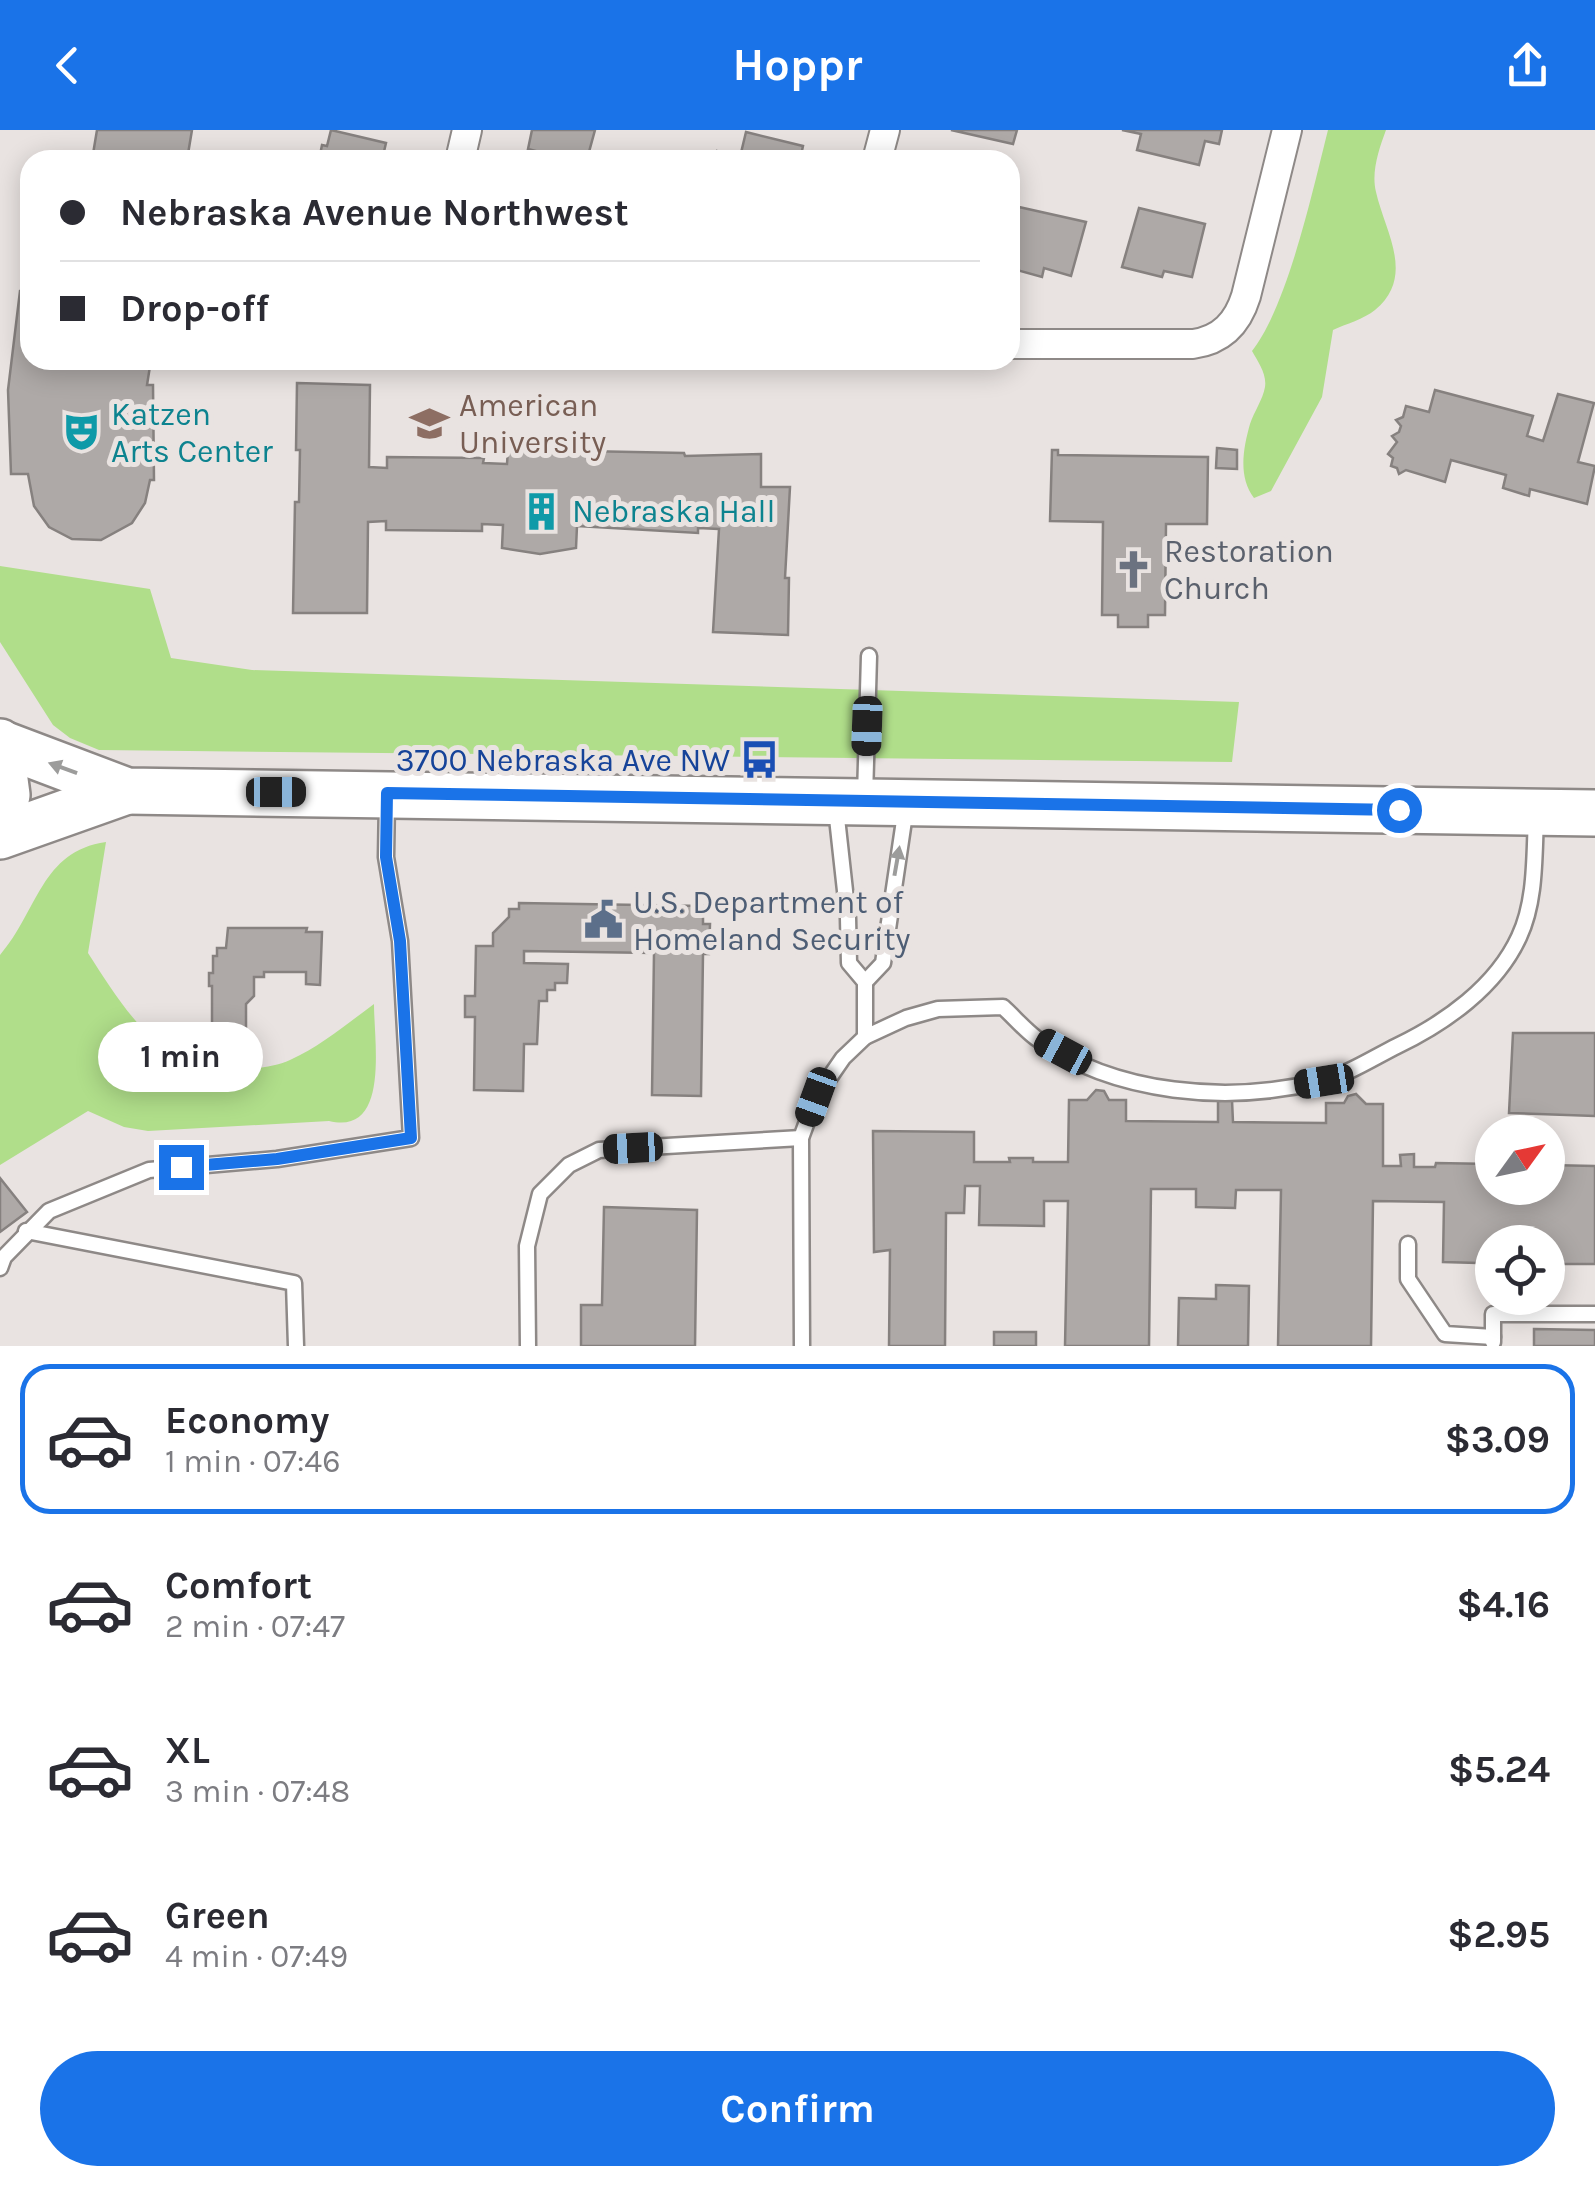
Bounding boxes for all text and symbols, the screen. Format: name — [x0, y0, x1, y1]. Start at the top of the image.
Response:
icon: back — [40, 38, 95, 93]
icon: share — [1500, 38, 1555, 93]
text: Hoppr — [733, 39, 862, 91]
text: Nebraska Avenue Northwest — [120, 190, 629, 235]
text: Drop-off — [120, 286, 269, 331]
place label: American University — [459, 387, 606, 461]
place label: Katzen Arts Center — [111, 396, 273, 470]
school or university icon: American University — [408, 402, 450, 444]
theatre icon: Katzen Arts Center — [60, 411, 102, 453]
building icon: Nebraska Hall — [521, 490, 563, 532]
place label: Nebraska Hall — [572, 493, 775, 530]
place label: Restoration Church — [1164, 533, 1334, 607]
church icon: Restoration Church — [1113, 548, 1155, 590]
car — [851, 695, 883, 757]
bus stop icon: 3700 Nebraska Ave NW — [739, 739, 781, 781]
place label: 3700 Nebraska Ave NW — [396, 742, 730, 779]
one-way arrow — [48, 760, 78, 775]
car — [246, 777, 306, 807]
route start — [1377, 788, 1422, 833]
one-way arrow — [890, 845, 905, 876]
place label: U.S. Department of Homeland Security — [633, 884, 910, 958]
public building icon: U.S. Department of Homeland Security — [582, 899, 624, 941]
callout: 1 min — [99, 1022, 264, 1092]
car — [1029, 1025, 1097, 1079]
text: 1 min — [140, 1038, 221, 1075]
car — [1292, 1061, 1356, 1101]
car — [792, 1064, 840, 1130]
north arrow — [1475, 1115, 1565, 1205]
map controls — [1475, 1115, 1565, 1315]
car — [602, 1131, 664, 1165]
route end — [159, 1145, 204, 1190]
button: locate — [1475, 1225, 1565, 1315]
icon: car — [45, 1394, 135, 1484]
text: Economy — [165, 1398, 329, 1443]
text: $3.09 — [1445, 1417, 1550, 1462]
text: 1 min · 07:46 — [165, 1443, 340, 1480]
icon: car — [45, 1559, 135, 1649]
text: Comfort — [165, 1563, 312, 1608]
text: $4.16 — [1456, 1582, 1550, 1627]
text: 2 min · 07:47 — [165, 1608, 345, 1645]
icon: car — [45, 1724, 135, 1814]
text: XL — [165, 1728, 210, 1773]
text: $5.24 — [1448, 1747, 1550, 1792]
text: 3 min · 07:48 — [165, 1773, 350, 1810]
icon: car — [45, 1889, 135, 1979]
text: Green — [165, 1893, 270, 1938]
text: $2.95 — [1447, 1912, 1550, 1957]
text: 4 min · 07:49 — [165, 1938, 348, 1975]
button: Confirm — [40, 2051, 1555, 2166]

